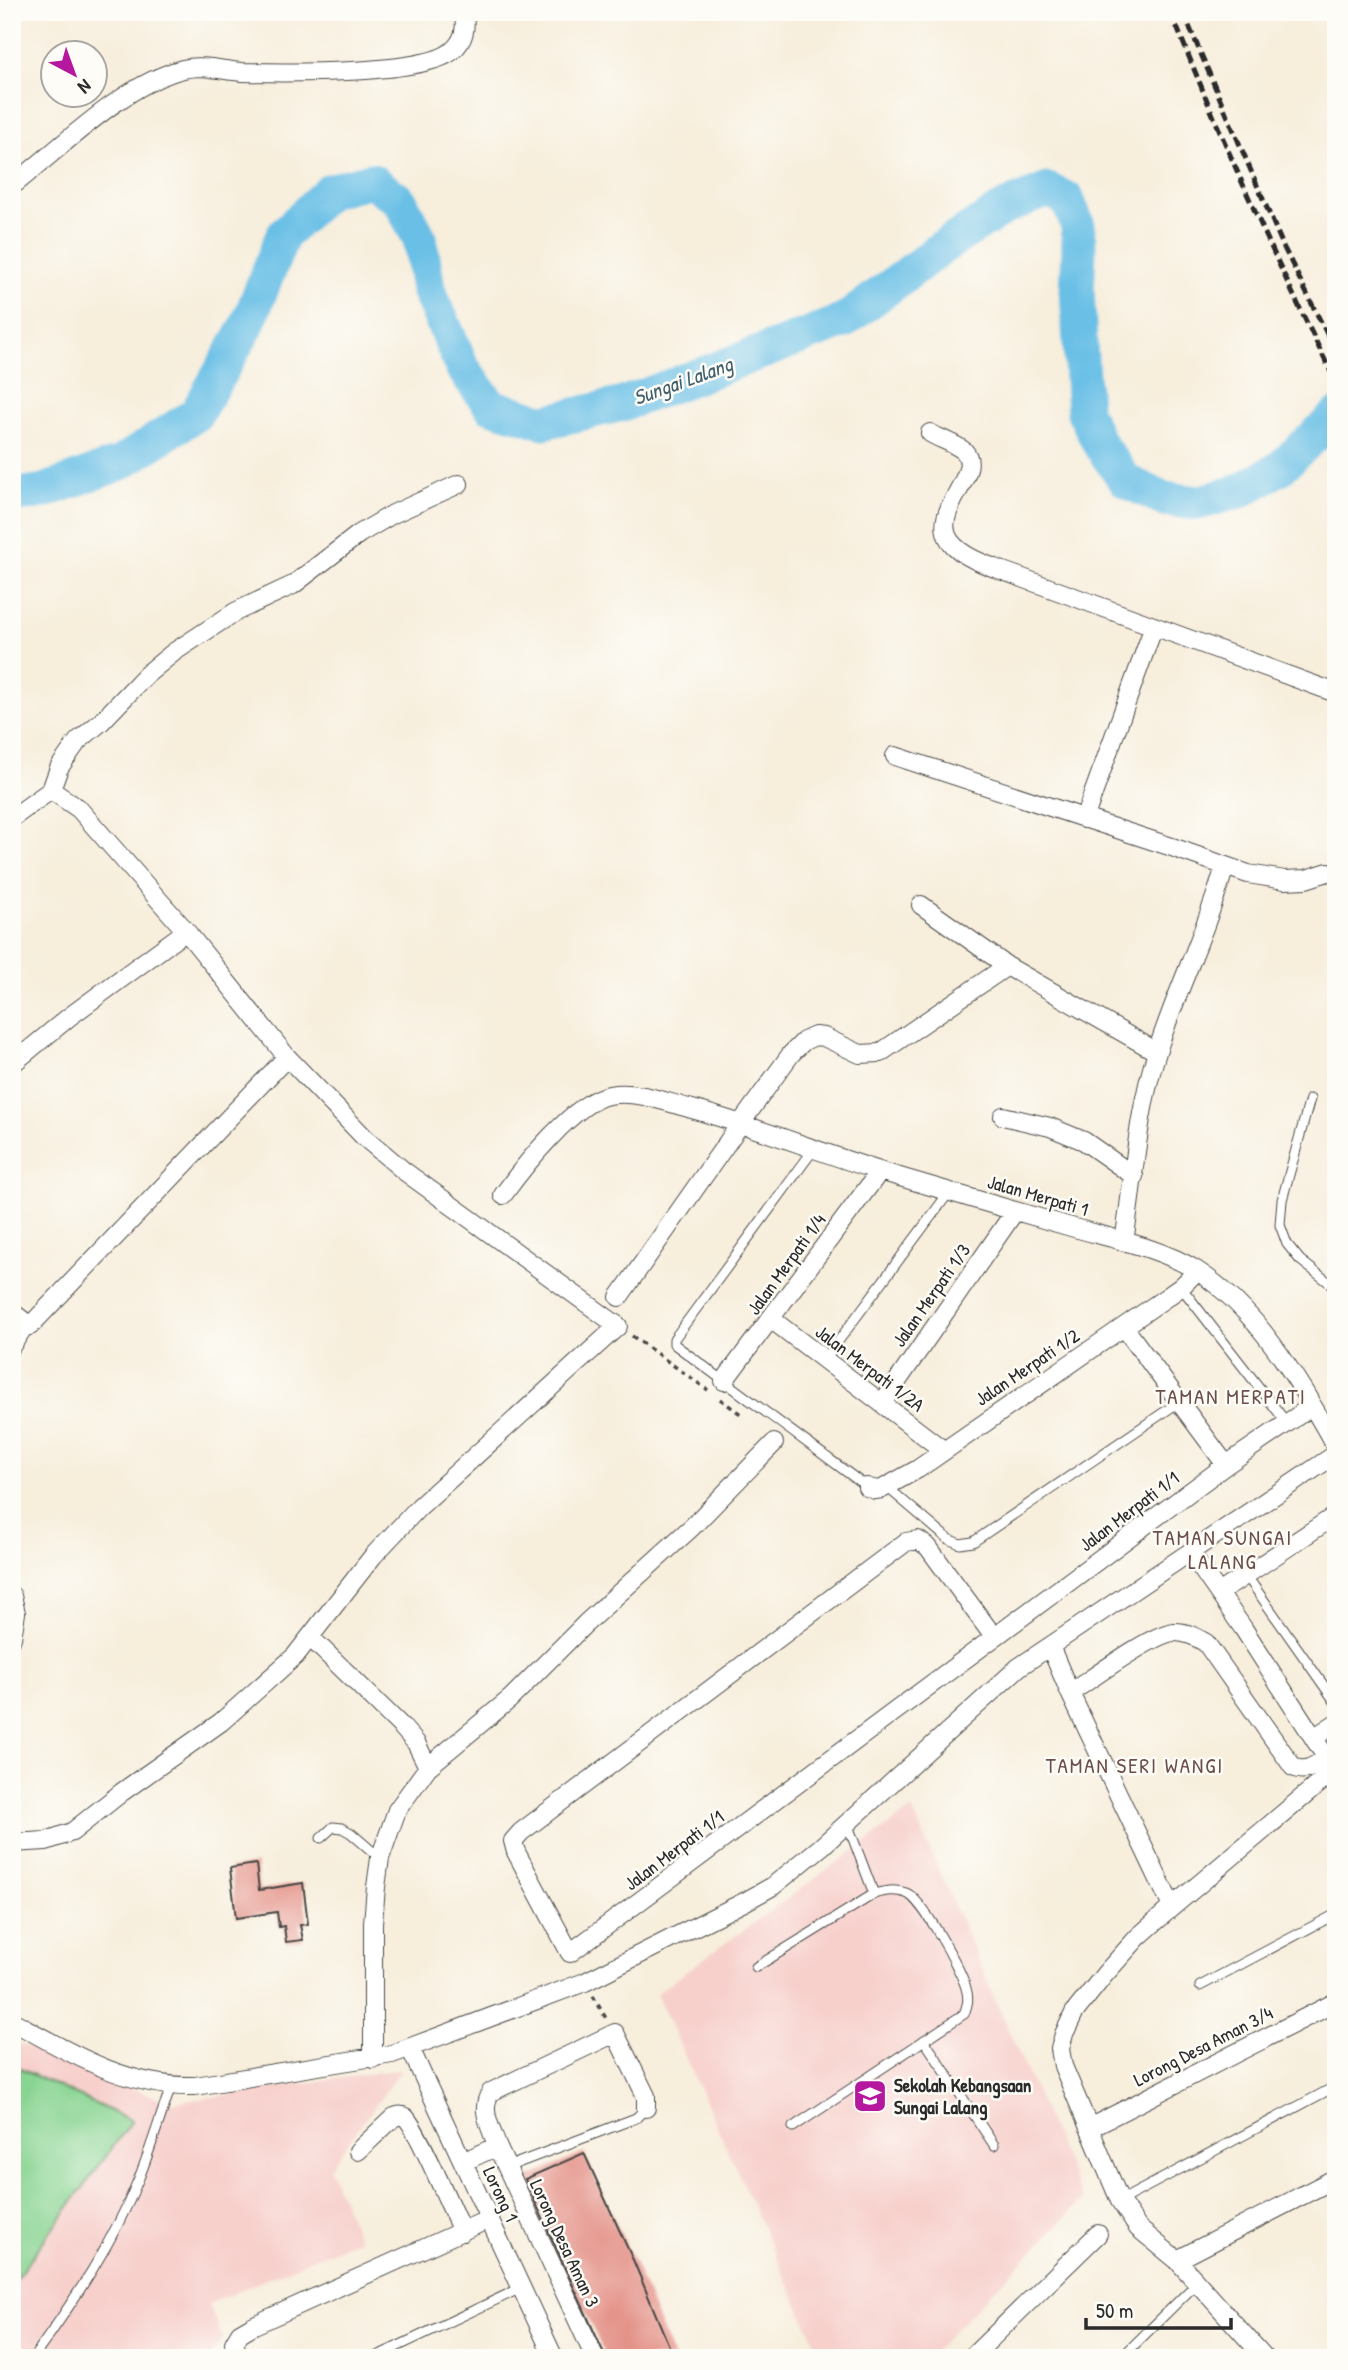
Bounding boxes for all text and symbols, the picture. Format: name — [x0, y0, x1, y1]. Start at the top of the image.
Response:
north arrow — [38, 38, 108, 108]
text: N — [73, 74, 97, 100]
water label: Sungai Lalang — [629, 349, 738, 412]
street label: Jalan Merpati 1 — [985, 1168, 1092, 1222]
street label: Jalan Merpati 1/4 — [741, 1208, 831, 1320]
street label: Jalan Merpati 1/3 — [886, 1238, 976, 1352]
street label: Jalan Merpati 1/2A — [810, 1319, 930, 1417]
street label: Jalan Merpati 1/2 — [970, 1322, 1084, 1412]
district label: TAMAN MERPATI — [1155, 1382, 1307, 1411]
street label: Jalan Merpati 1/1 — [1074, 1465, 1184, 1557]
district label: TAMAN SUNGAI LALANG — [1153, 1523, 1293, 1576]
district label: TAMAN SERI WANGI — [1046, 1751, 1224, 1780]
street label: Jalan Merpati 1/1 — [619, 1804, 729, 1896]
street label: Lorong Desa Aman 3/4 — [1129, 2000, 1277, 2092]
place label: Sekolah Kebangsaan Sungai Lalang — [894, 2072, 1032, 2121]
school or university icon: Sekolah Kebangsaan Sungai Lalang — [851, 2077, 889, 2115]
street label: Lorong 1 — [477, 2162, 525, 2226]
street label: Lorong Desa Aman 3 — [524, 2175, 606, 2311]
scale bar — [1086, 2286, 1231, 2330]
text: 50 m — [1096, 2296, 1133, 2325]

